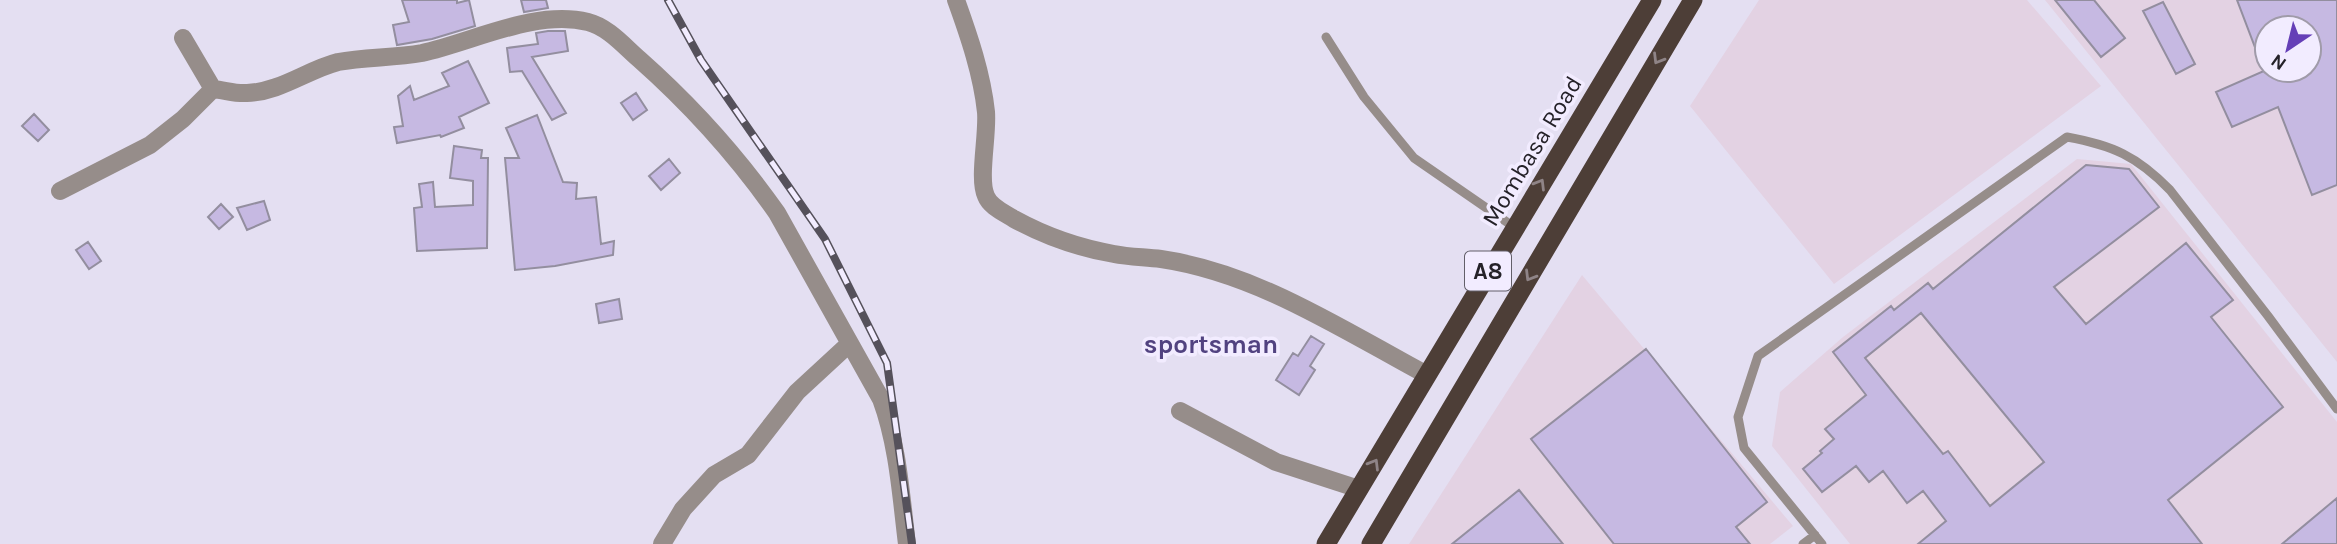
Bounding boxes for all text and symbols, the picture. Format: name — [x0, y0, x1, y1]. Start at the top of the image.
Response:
north arrow — [2253, 14, 2323, 84]
text: N — [2267, 49, 2291, 75]
one-way arrow — [1654, 51, 1667, 64]
street label: Mombasa Road — [1476, 71, 1588, 231]
one-way arrow — [1532, 179, 1545, 192]
road number: A8 — [1465, 252, 1511, 290]
one-way arrow — [1525, 268, 1538, 281]
district label: sportsman — [1144, 329, 1278, 360]
one-way arrow — [1365, 459, 1378, 472]

